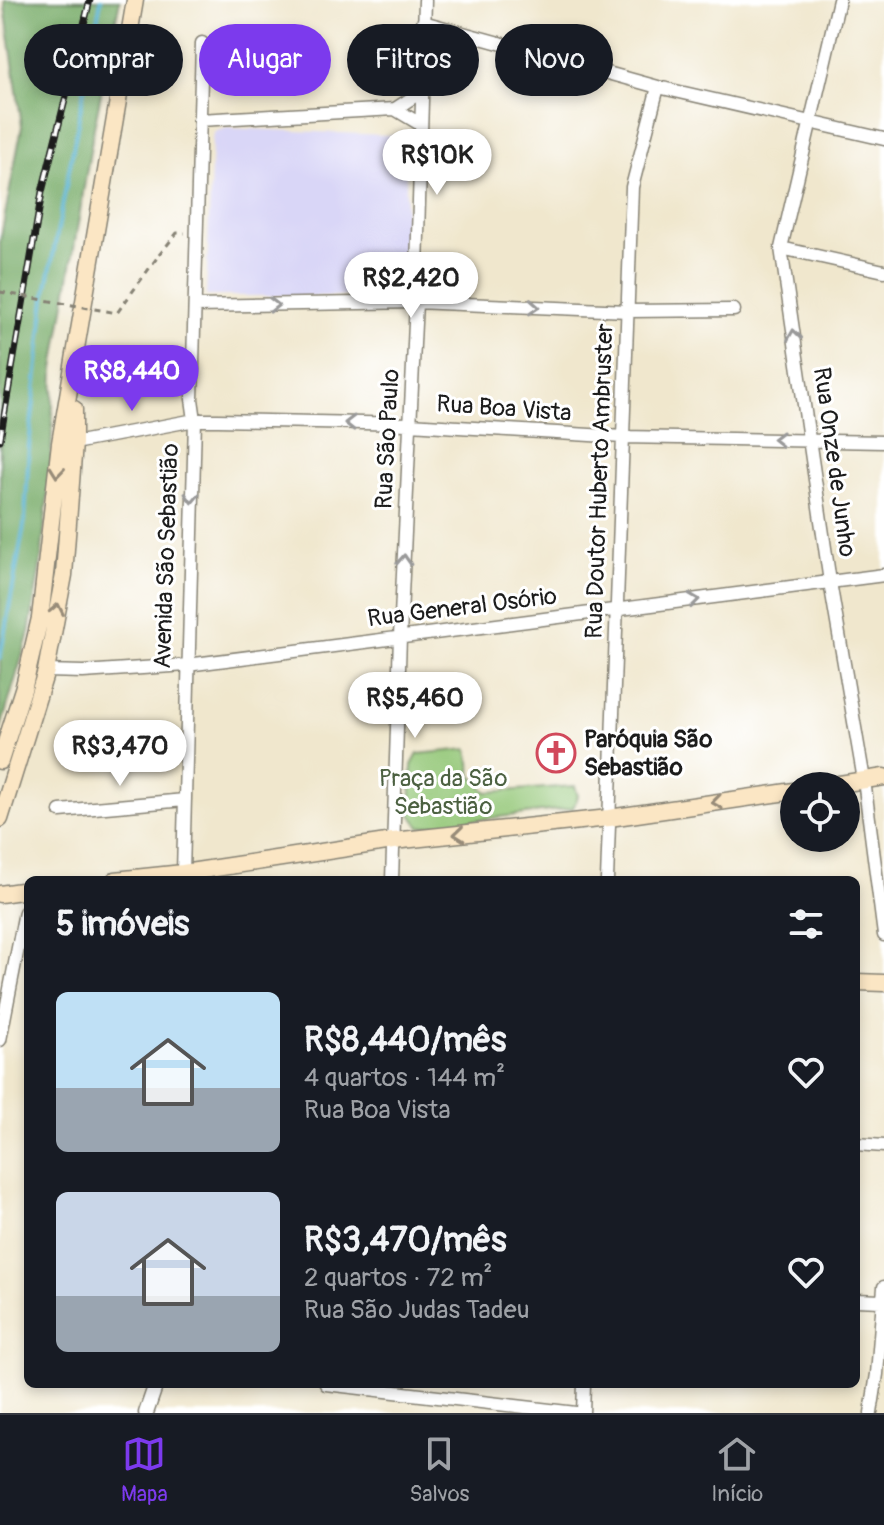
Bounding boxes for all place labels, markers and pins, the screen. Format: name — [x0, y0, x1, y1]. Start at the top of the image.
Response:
pin: R$10K — [381, 129, 493, 197]
pin: R$2,420 — [337, 252, 485, 320]
pin: R$8,440 — [58, 345, 206, 413]
pin: R$5,460 — [341, 672, 489, 740]
pin: R$3,470 — [46, 720, 194, 788]
place label: Paróquia São Sebastião — [584, 725, 712, 782]
church icon: Paróquia São Sebastião — [535, 732, 577, 774]

